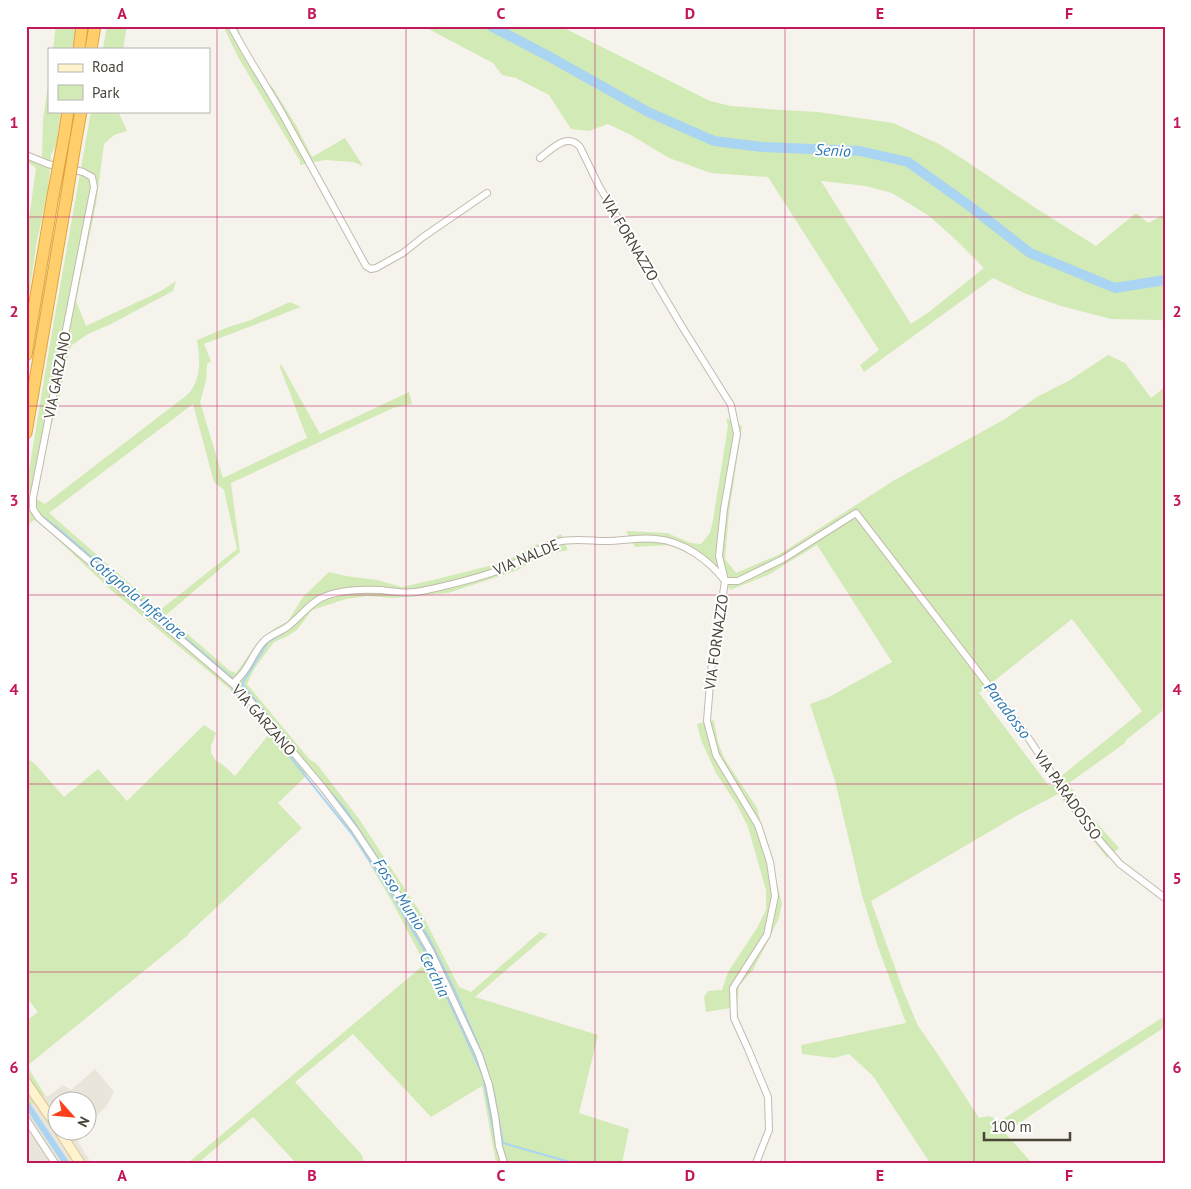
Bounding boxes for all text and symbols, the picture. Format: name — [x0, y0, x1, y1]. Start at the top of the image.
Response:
text: A — [117, 3, 127, 23]
text: B — [307, 3, 317, 23]
text: C — [497, 3, 506, 23]
text: D — [685, 3, 695, 23]
text: E — [876, 3, 884, 23]
text: F — [1065, 3, 1073, 23]
legend — [48, 48, 210, 112]
text: Road — [92, 57, 124, 76]
text: Park — [92, 83, 120, 102]
text: 1 — [9, 112, 19, 132]
text: 1 — [1172, 112, 1182, 132]
water label: Senio — [815, 139, 852, 161]
street label: VIA FORNAZZO — [596, 191, 663, 284]
text: 2 — [9, 301, 19, 321]
text: 2 — [1172, 301, 1182, 321]
street label: VIA GARZANO — [39, 330, 75, 421]
text: 3 — [9, 490, 19, 510]
text: 3 — [1172, 490, 1182, 510]
street label: VIA NALDE — [489, 535, 562, 580]
water label: Cotignola Inferiore — [85, 551, 191, 644]
street label: VIA FORNAZZO — [700, 593, 732, 692]
water label: Paradosso — [980, 678, 1036, 742]
text: 4 — [9, 679, 19, 699]
text: 4 — [1172, 679, 1182, 699]
street label: VIA GARZANO — [227, 680, 300, 760]
street label: VIA PARADOSSO — [1030, 746, 1106, 843]
water label: Fosso Munio — [369, 854, 431, 934]
text: 5 — [9, 868, 19, 888]
text: 5 — [1172, 868, 1182, 888]
water label: Cerchia — [416, 948, 455, 1000]
text: 6 — [9, 1057, 19, 1077]
text: 6 — [1172, 1057, 1182, 1077]
north arrow — [48, 1092, 98, 1142]
scale bar — [984, 1109, 1070, 1141]
text: N — [73, 1114, 94, 1130]
text: 100 m — [991, 1117, 1032, 1136]
text: A — [117, 1165, 127, 1185]
text: B — [307, 1165, 317, 1185]
text: C — [497, 1165, 506, 1185]
text: D — [685, 1165, 695, 1185]
text: E — [876, 1165, 884, 1185]
text: F — [1065, 1165, 1073, 1185]

